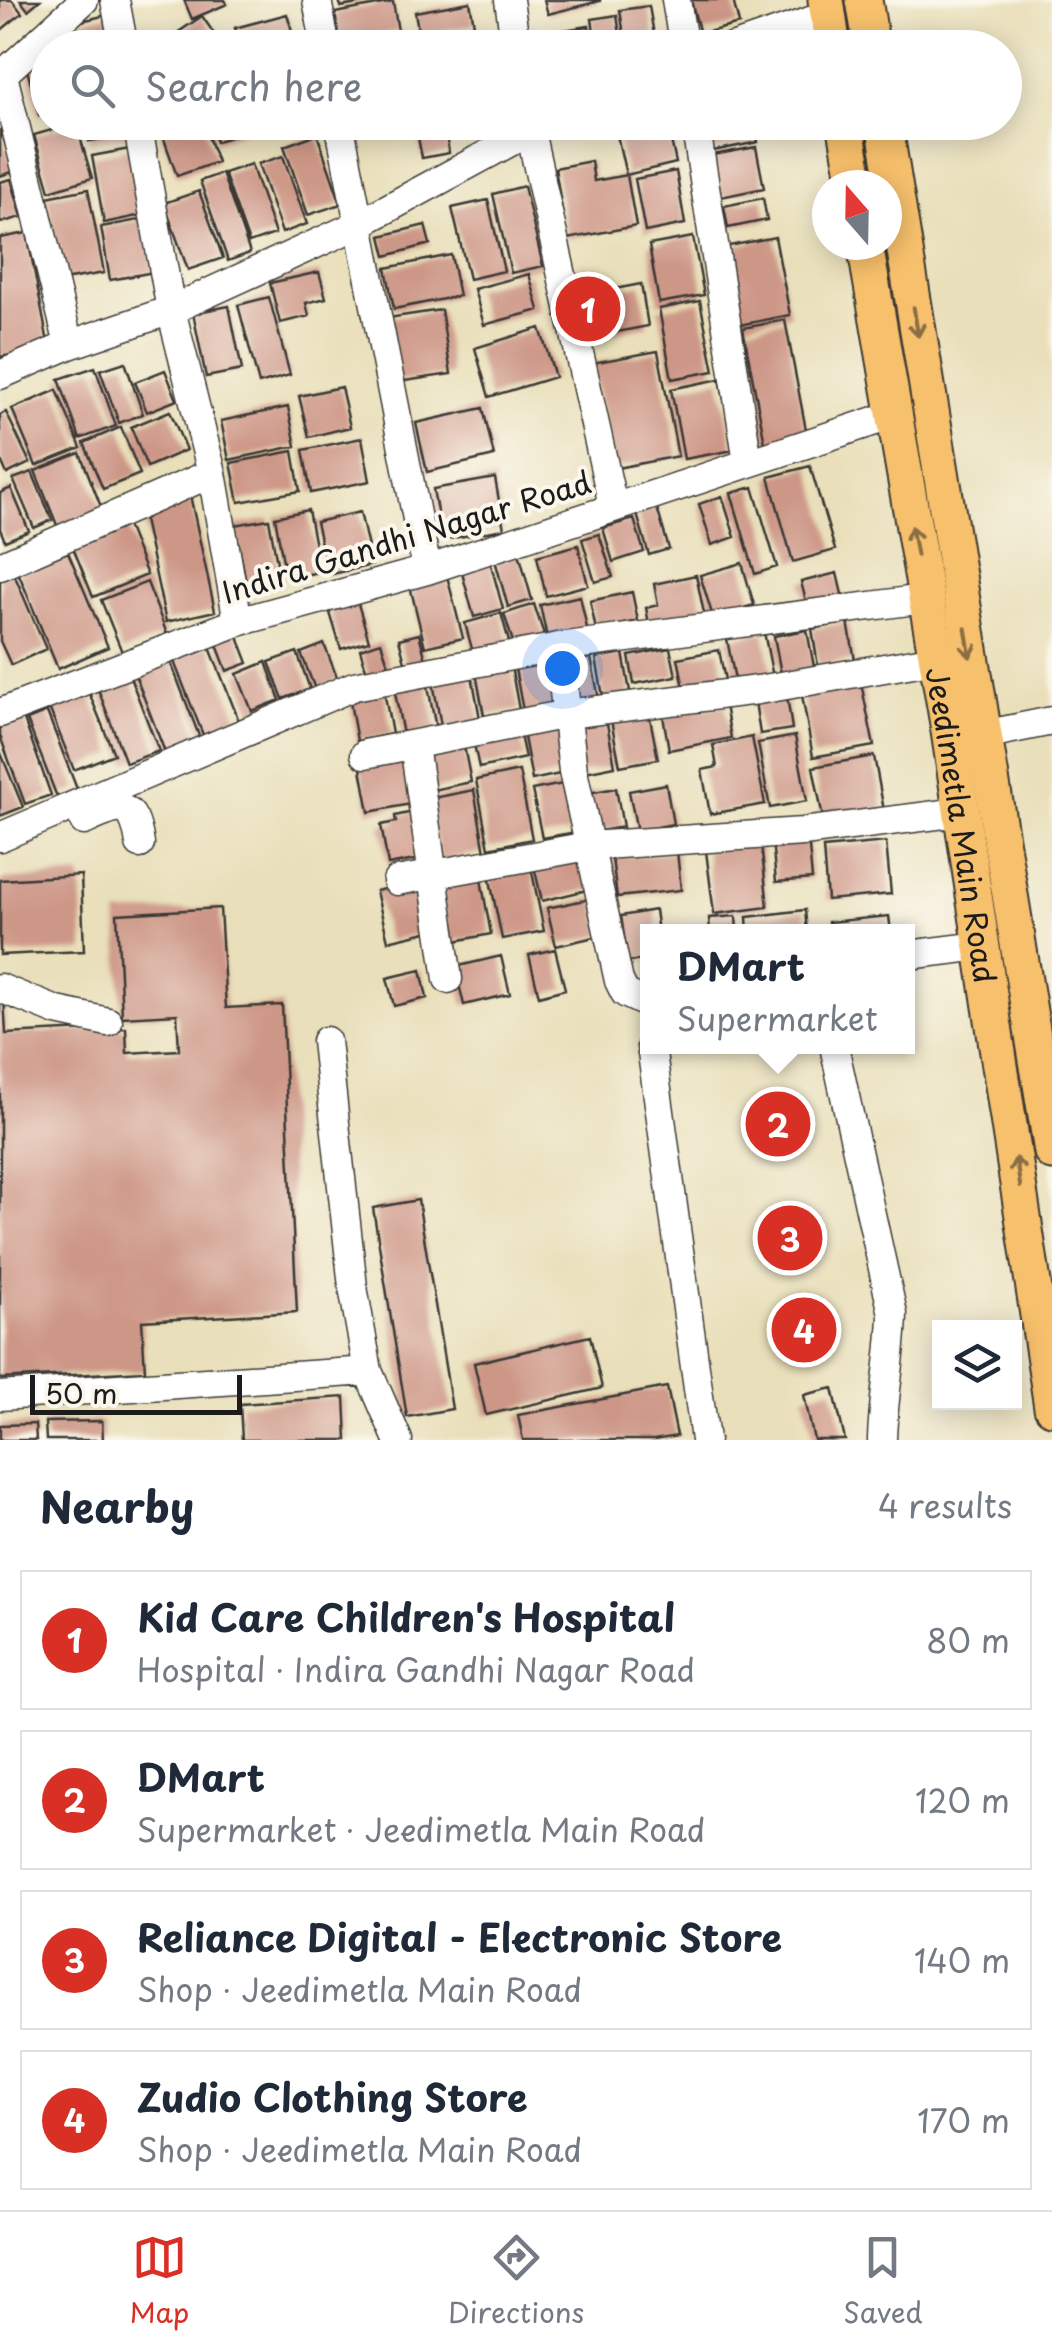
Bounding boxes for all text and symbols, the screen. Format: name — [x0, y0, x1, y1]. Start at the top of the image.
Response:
search box — [30, 30, 1022, 140]
text: Search here — [145, 57, 362, 114]
icon: search — [65, 58, 120, 113]
north arrow — [812, 170, 902, 260]
pin: 1 — [556, 272, 620, 346]
one-way arrow — [907, 306, 926, 338]
street label: Indira Gandhi Nagar Road — [216, 458, 596, 614]
one-way arrow — [904, 525, 923, 557]
one-way arrow — [959, 627, 978, 659]
your location — [537, 643, 588, 694]
street label: Jeedimetla Main Road — [916, 663, 1010, 986]
popup — [640, 924, 915, 1054]
text: DMart — [677, 937, 805, 994]
text: Supermarket — [677, 994, 878, 1042]
pin: 2 — [746, 1086, 810, 1162]
one-way arrow — [1008, 1156, 1026, 1189]
pin: 3 — [758, 1200, 822, 1276]
pin: 4 — [772, 1292, 836, 1368]
map controls — [932, 1320, 1022, 1410]
button: layers — [932, 1320, 1022, 1410]
scale bar — [30, 1370, 242, 1414]
text: 50 m — [45, 1371, 118, 1414]
text: Nearby — [40, 1474, 194, 1537]
text: 4 results — [878, 1481, 1012, 1529]
text: Kid Care Children's Hospital — [137, 1588, 675, 1645]
text: 1 — [67, 1616, 82, 1664]
text: 80 m — [926, 1616, 1010, 1664]
text: Hospital · Indira Gandhi Nagar Road — [137, 1645, 695, 1693]
text: DMart — [137, 1748, 265, 1805]
text: 2 — [63, 1776, 86, 1824]
text: 120 m — [915, 1776, 1010, 1824]
text: Supermarket · Jeedimetla Main Road — [137, 1805, 705, 1853]
text: Reliance Digital - Electronic Store — [137, 1908, 782, 1965]
text: 3 — [64, 1936, 85, 1984]
text: 140 m — [914, 1936, 1010, 1984]
text: Shop · Jeedimetla Main Road — [137, 1965, 582, 2013]
text: Zudio Clothing Store — [137, 2068, 528, 2125]
text: 4 — [64, 2096, 85, 2144]
text: 170 m — [917, 2096, 1010, 2144]
text: Shop · Jeedimetla Main Road — [137, 2125, 582, 2173]
tab: Map — [129, 2230, 189, 2333]
tab: Directions — [448, 2230, 584, 2333]
tab: Saved — [843, 2230, 923, 2333]

